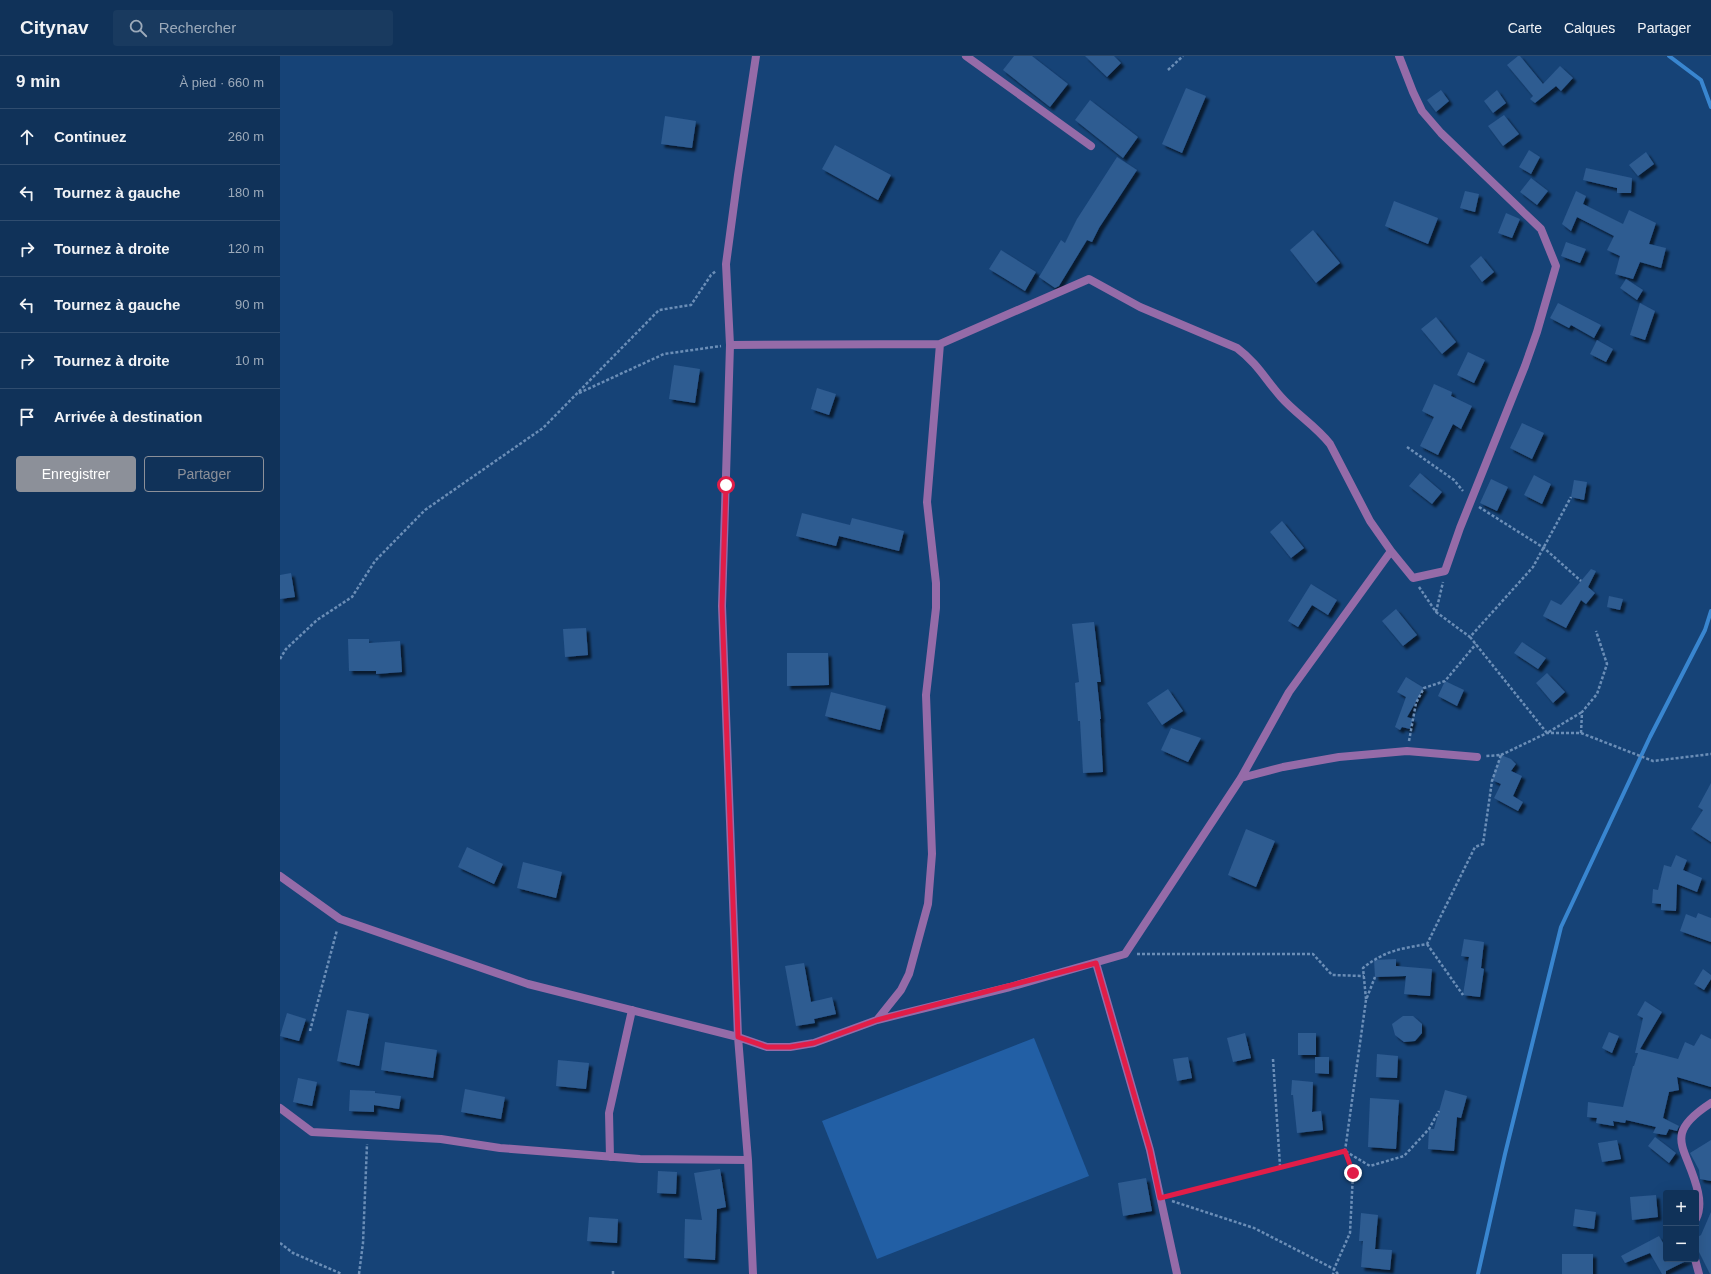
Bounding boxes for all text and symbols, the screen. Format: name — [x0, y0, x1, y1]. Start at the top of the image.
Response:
search box — [113, 10, 393, 46]
text: Citynav — [20, 17, 89, 38]
icon: search — [127, 17, 149, 39]
text: Rechercher — [159, 19, 236, 36]
text: Carte — [1508, 20, 1542, 36]
text: Calques — [1564, 20, 1615, 36]
text: Partager — [1637, 20, 1691, 36]
text: 9 min — [16, 72, 60, 91]
text: À pied · 660 m — [179, 75, 264, 90]
icon: ahead — [16, 126, 38, 148]
text: Continuez — [54, 128, 127, 145]
text: 260 m — [228, 129, 264, 144]
icon: left — [16, 182, 38, 204]
text: Tournez à gauche — [54, 184, 180, 201]
text: 180 m — [228, 185, 264, 200]
icon: right — [16, 238, 38, 260]
text: Tournez à droite — [54, 240, 170, 257]
text: 120 m — [228, 241, 264, 256]
icon: left — [16, 294, 38, 316]
text: Tournez à gauche — [54, 296, 180, 313]
text: 90 m — [235, 297, 264, 312]
icon: right — [16, 350, 38, 372]
text: Tournez à droite — [54, 352, 170, 369]
text: 10 m — [235, 353, 264, 368]
icon: arrive — [16, 406, 38, 428]
text: Arrivée à destination — [54, 408, 202, 425]
button: Enregistrer — [16, 456, 136, 492]
button: Partager — [144, 456, 264, 492]
route start — [717, 476, 735, 494]
route end — [1344, 1164, 1362, 1182]
map controls — [1663, 1190, 1699, 1262]
button: + — [1663, 1190, 1699, 1226]
button: − — [1663, 1226, 1699, 1262]

